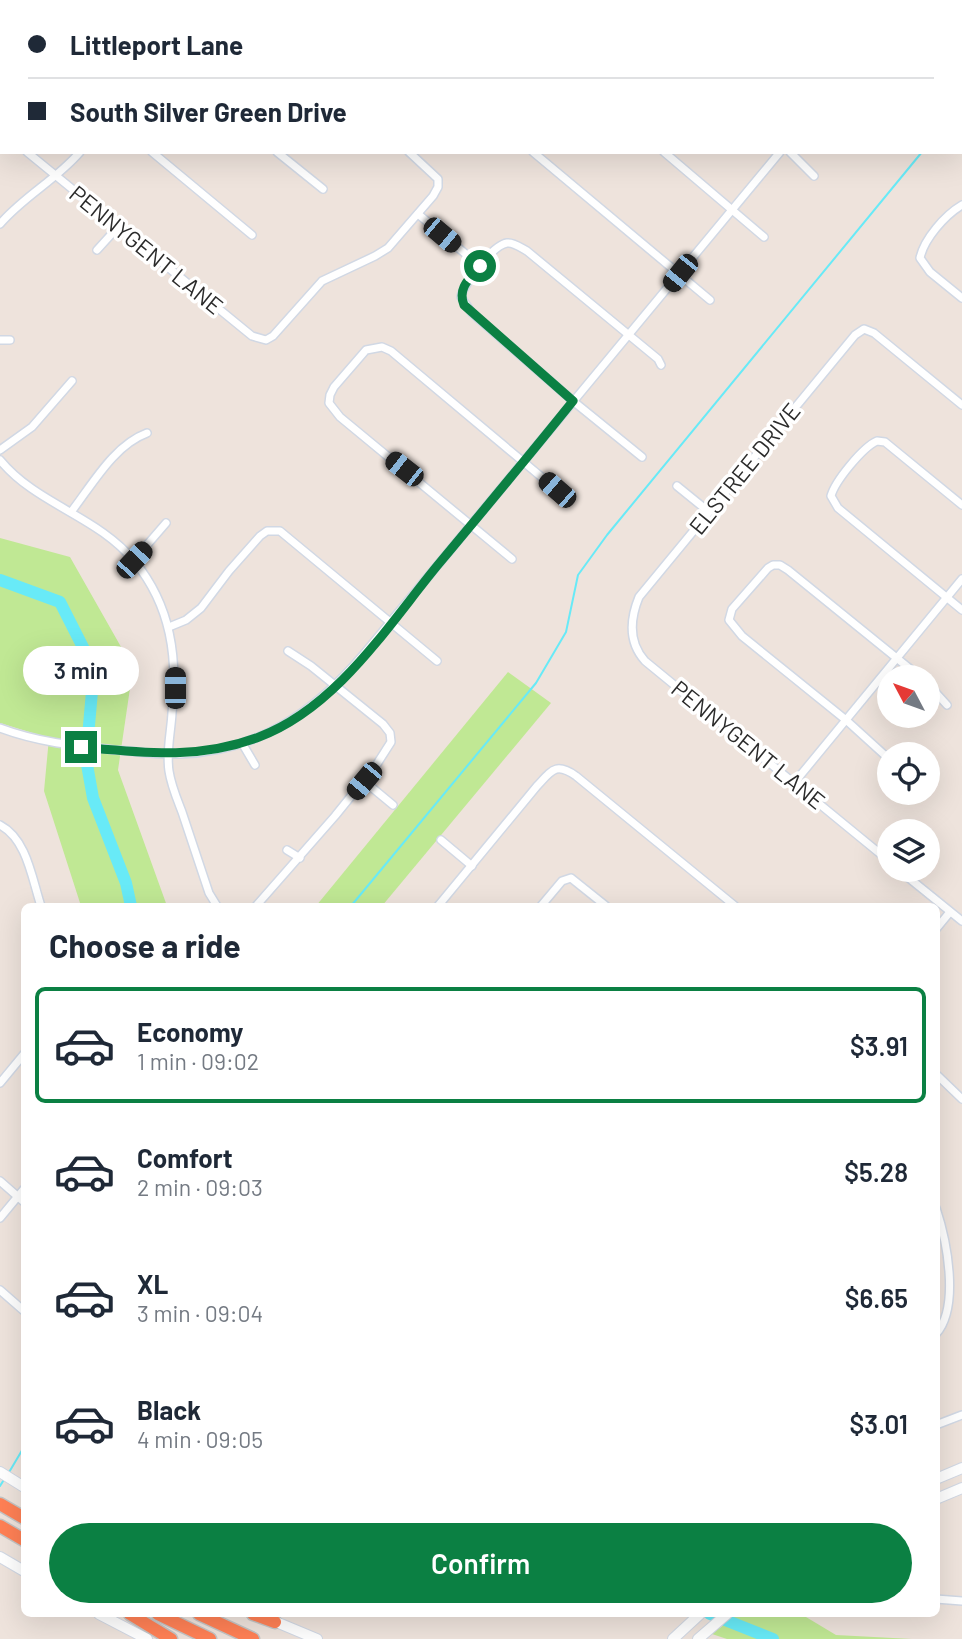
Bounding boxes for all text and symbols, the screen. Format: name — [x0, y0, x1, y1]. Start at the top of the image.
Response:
text: Littleport Lane — [70, 29, 243, 60]
text: South Silver Green Drive — [70, 96, 347, 127]
street label: PENNYGENT LANE — [64, 179, 229, 320]
car — [420, 213, 465, 257]
route start — [464, 250, 496, 282]
car — [659, 250, 702, 296]
street label: ELSTREE DRIVE — [683, 397, 806, 540]
car — [381, 448, 428, 490]
car — [535, 468, 580, 512]
car — [112, 537, 157, 583]
callout: 3 min — [23, 646, 139, 694]
text: 3 min — [54, 656, 108, 684]
north arrow — [877, 665, 940, 728]
map controls — [877, 665, 940, 882]
car — [165, 667, 186, 709]
street label: PENNYGENT LANE — [666, 674, 831, 815]
route end — [65, 731, 97, 763]
button: locate — [877, 742, 940, 805]
car — [343, 758, 386, 804]
button: layers — [877, 819, 940, 882]
text: Choose a ride — [49, 926, 241, 964]
icon: car — [53, 1014, 116, 1077]
text: Economy — [137, 1016, 243, 1047]
text: $3.91 — [850, 1030, 908, 1061]
text: 1 min · 09:02 — [137, 1047, 259, 1075]
icon: car — [53, 1140, 116, 1203]
text: Comfort — [137, 1142, 233, 1173]
text: $5.28 — [844, 1156, 908, 1187]
text: 2 min · 09:03 — [137, 1173, 263, 1201]
icon: car — [53, 1266, 116, 1329]
text: XL — [137, 1268, 168, 1299]
text: $6.65 — [845, 1282, 908, 1313]
text: 3 min · 09:04 — [137, 1299, 263, 1327]
icon: car — [53, 1392, 116, 1455]
text: Black — [137, 1394, 201, 1425]
text: $3.01 — [850, 1408, 908, 1439]
text: 4 min · 09:05 — [137, 1425, 263, 1453]
button: Confirm — [49, 1523, 912, 1603]

